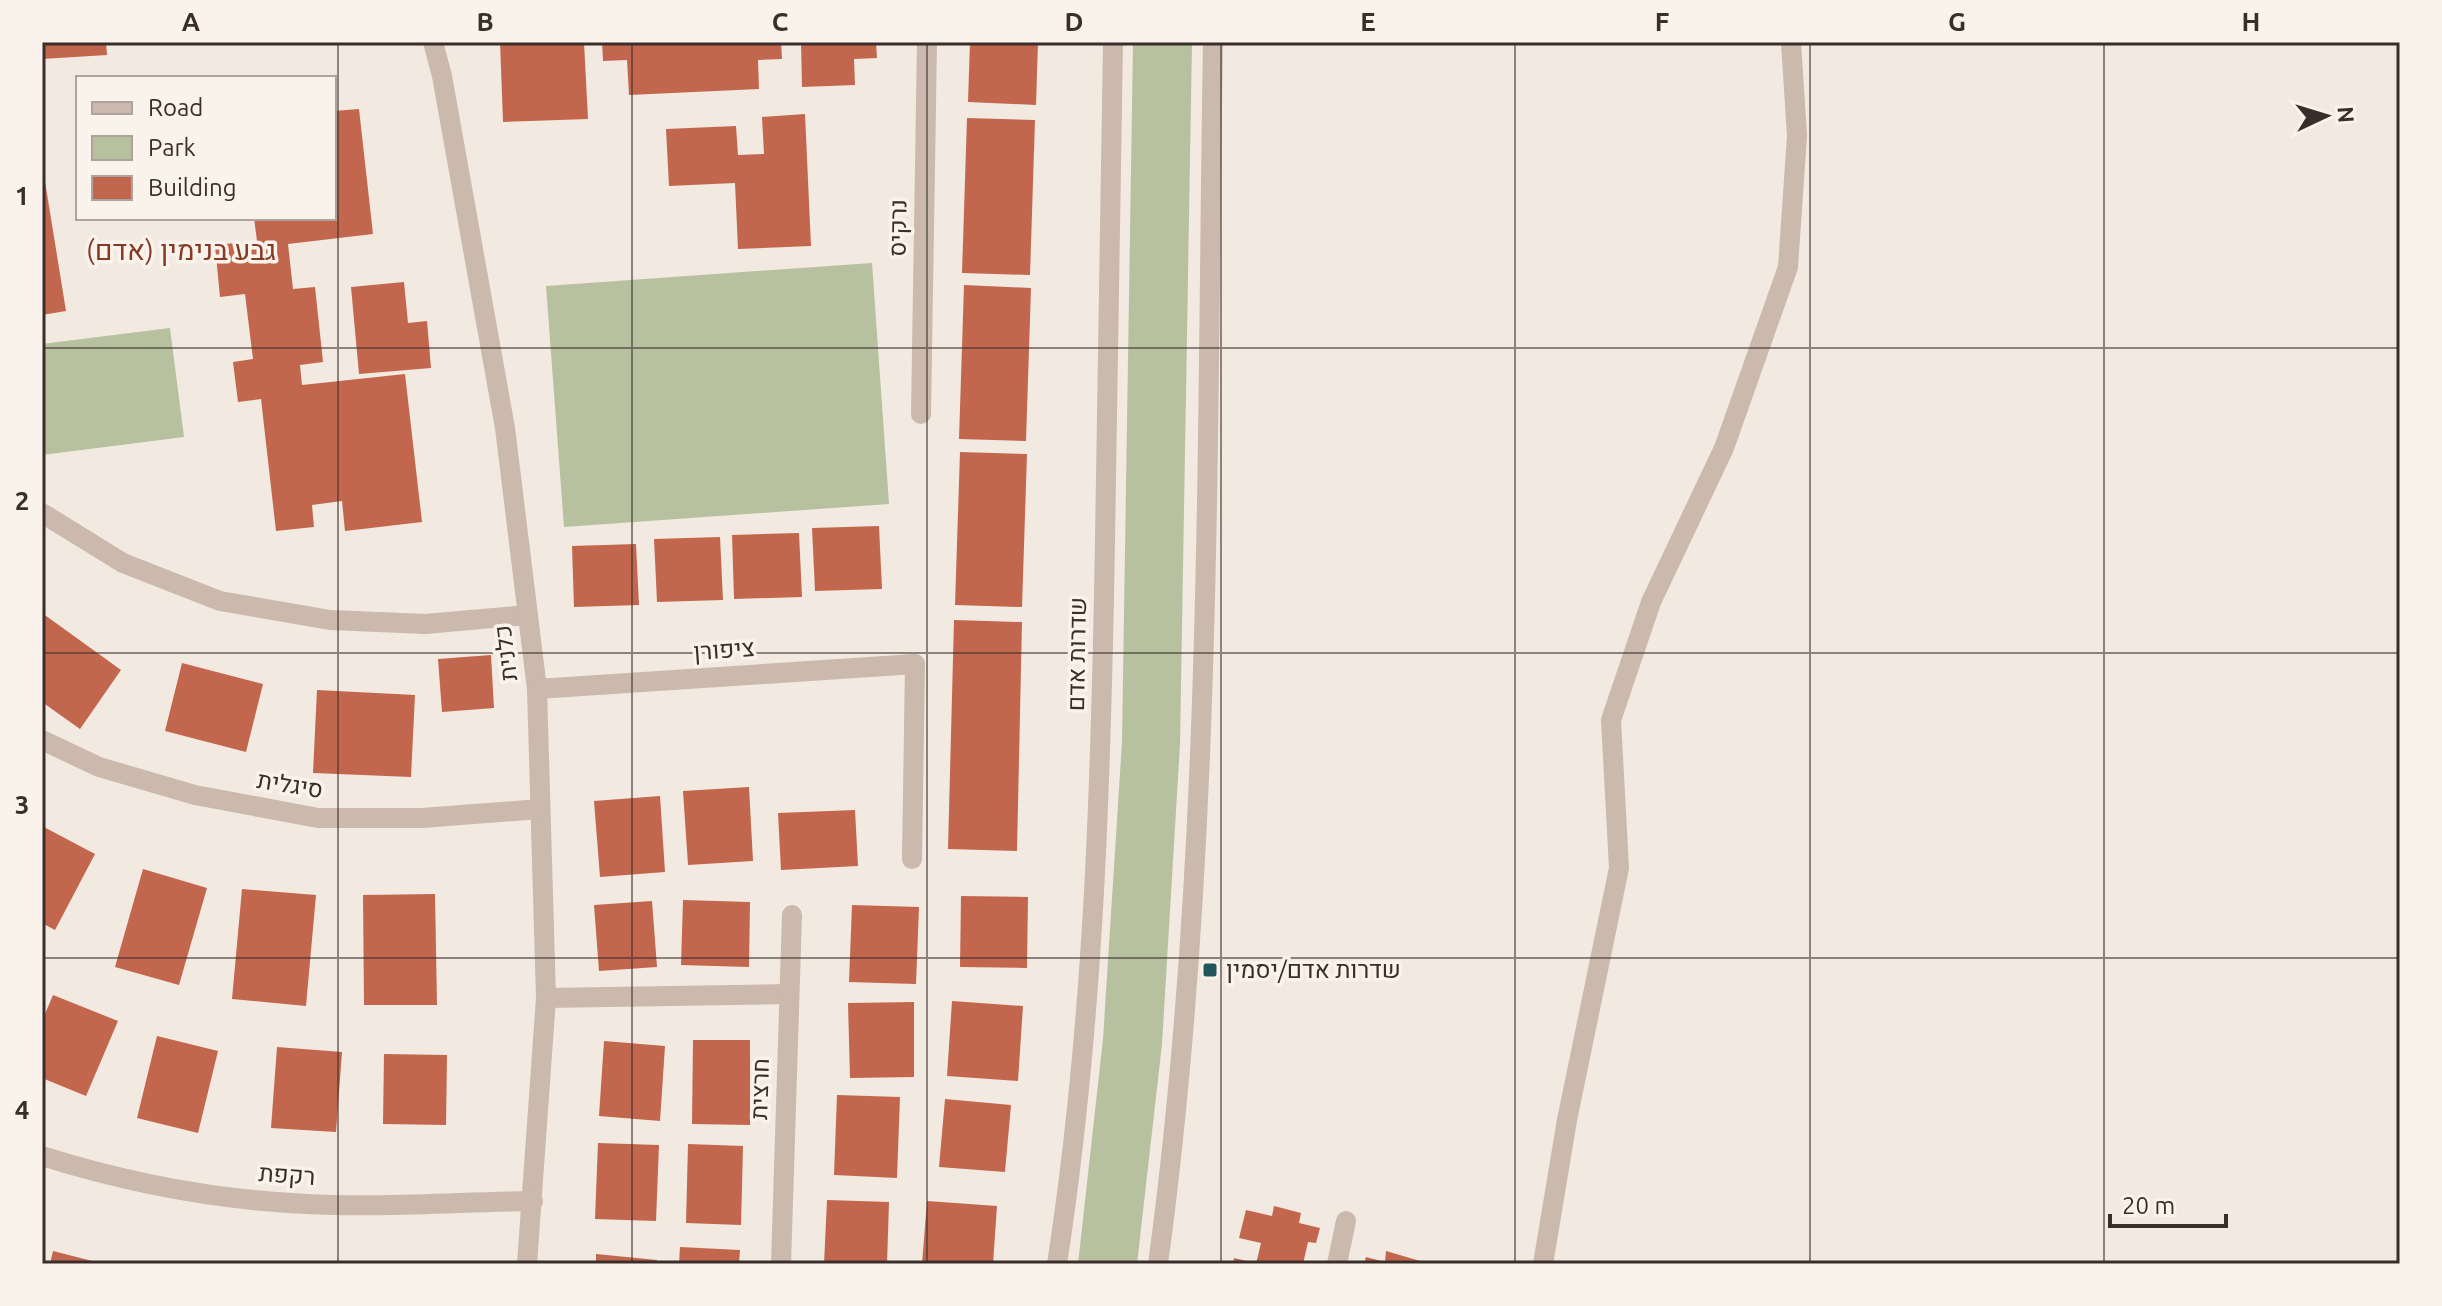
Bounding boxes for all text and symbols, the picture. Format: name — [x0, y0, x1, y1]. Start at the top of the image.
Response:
text: A — [182, 7, 201, 36]
text: B — [476, 7, 494, 36]
text: C — [772, 7, 789, 36]
text: D — [1065, 7, 1083, 36]
text: E — [1360, 7, 1376, 36]
text: F — [1655, 7, 1669, 36]
text: G — [1948, 7, 1966, 36]
text: H — [2242, 7, 2260, 36]
legend — [76, 76, 336, 220]
north arrow — [2286, 76, 2366, 156]
text: Road — [148, 94, 203, 121]
text: N — [2333, 106, 2359, 124]
text: Park — [148, 134, 196, 161]
text: Building — [148, 174, 236, 201]
text: 1 — [15, 181, 29, 210]
street label: נרקיס — [883, 199, 912, 257]
district label: גבע בנימין (אדם) — [86, 234, 276, 266]
text: 2 — [15, 486, 29, 515]
street label: שדרות אדם — [1062, 597, 1091, 711]
street label: כלנית — [489, 624, 522, 683]
street label: ציפורן — [693, 634, 755, 665]
street label: סיגלית — [255, 766, 325, 803]
text: 3 — [15, 790, 29, 819]
place label: שדרות אדם/יסמין — [1226, 956, 1401, 983]
marker: שדרות אדם/יסמין — [1201, 961, 1219, 979]
street label: חרצית — [745, 1058, 774, 1120]
text: 4 — [15, 1095, 29, 1124]
street label: רקפת — [258, 1159, 316, 1190]
scale bar — [2110, 1178, 2226, 1228]
text: 20 m — [2122, 1192, 2175, 1219]

